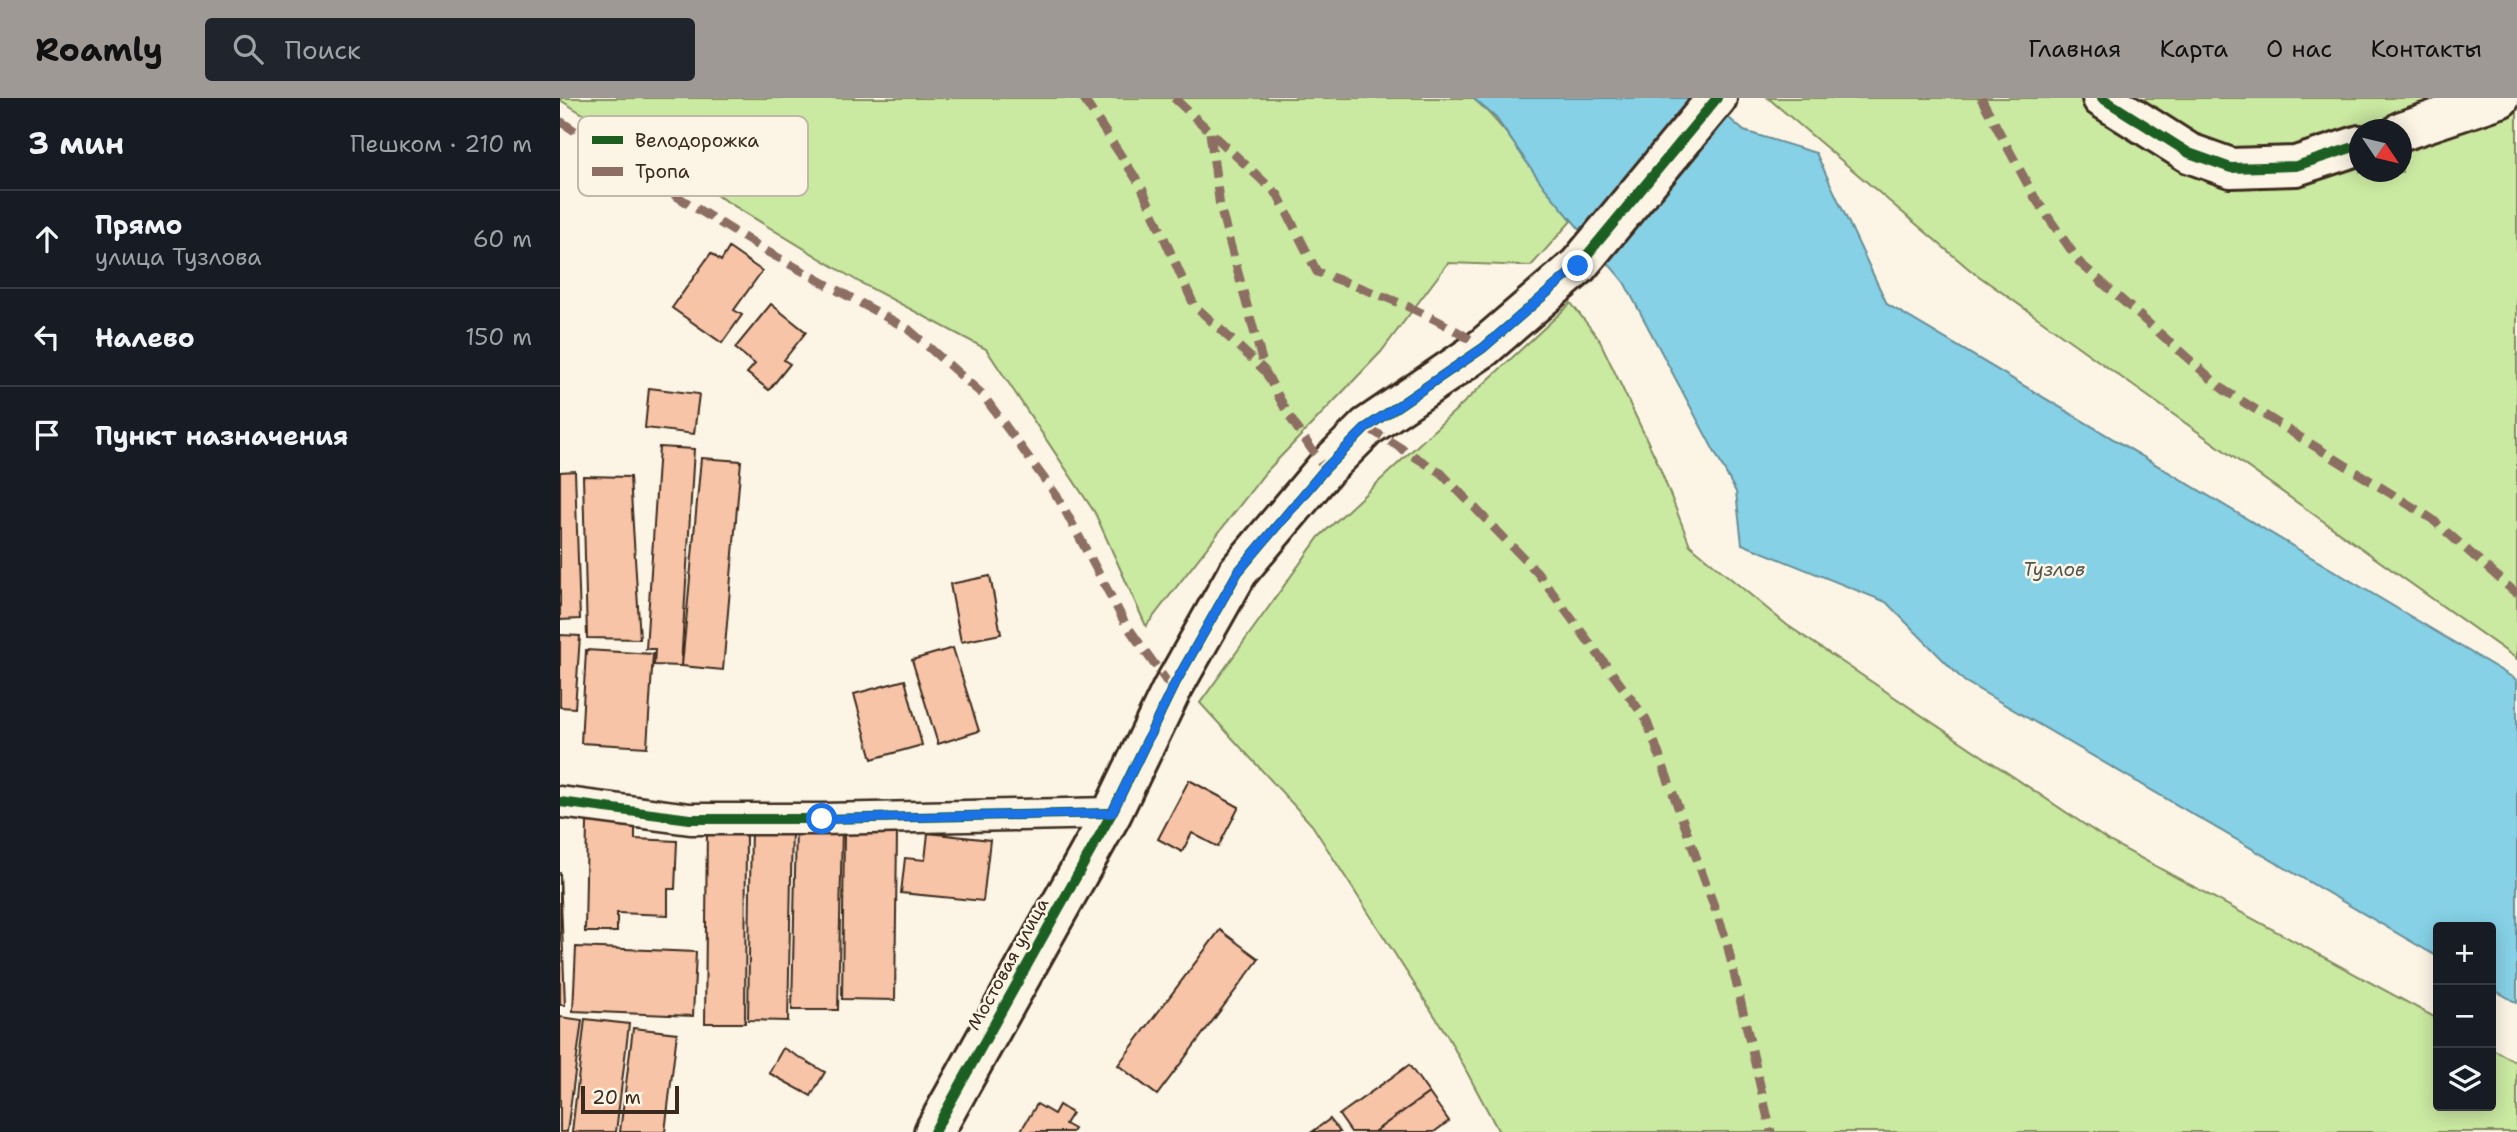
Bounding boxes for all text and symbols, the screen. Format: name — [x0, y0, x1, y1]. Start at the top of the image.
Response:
search box — [205, 18, 695, 81]
text: Roamly — [35, 27, 163, 72]
icon: search — [229, 30, 267, 68]
text: Поиск — [285, 32, 361, 67]
text: Главная — [2028, 33, 2121, 65]
text: Карта — [2159, 33, 2228, 65]
text: О нас — [2266, 33, 2332, 65]
text: Контакты — [2370, 33, 2482, 65]
legend — [578, 116, 808, 196]
north arrow — [2349, 119, 2412, 182]
text: 3 мин — [28, 123, 124, 164]
text: Велодорожка — [635, 128, 759, 153]
text: Пешком · 210 m — [350, 129, 532, 159]
text: Тропа — [635, 159, 690, 184]
text: Прямо — [95, 207, 183, 242]
icon: ahead — [28, 220, 66, 258]
text: 60 m — [473, 224, 532, 254]
text: улица Тузлова — [95, 242, 262, 272]
route end — [1562, 250, 1593, 281]
icon: left — [28, 318, 66, 356]
text: Налево — [95, 320, 195, 355]
text: 150 m — [465, 322, 532, 352]
icon: arrive — [28, 416, 66, 454]
text: Пункт назначения — [95, 418, 348, 453]
water label: Тузлов — [2023, 557, 2085, 582]
route start — [806, 803, 837, 834]
street label: Мостовая улица — [962, 894, 1054, 1034]
map controls — [2433, 922, 2496, 1111]
button: + — [2433, 922, 2496, 985]
button: − — [2433, 985, 2496, 1048]
button: layers — [2433, 1048, 2496, 1111]
scale bar — [581, 1083, 679, 1115]
text: 20 m — [592, 1085, 641, 1110]

